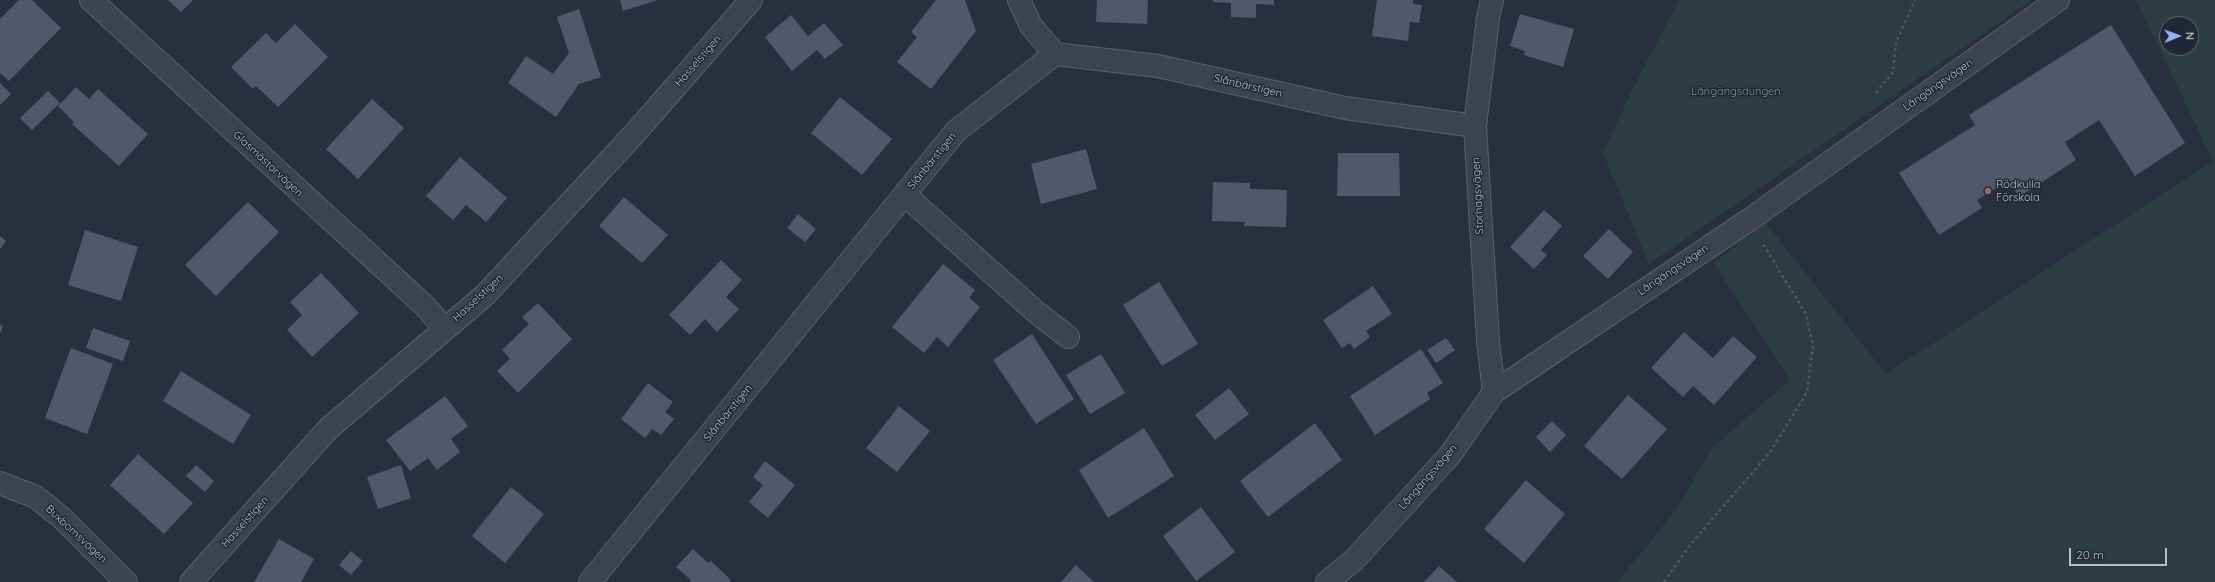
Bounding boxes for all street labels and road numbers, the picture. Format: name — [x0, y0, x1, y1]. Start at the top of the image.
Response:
street label: Hasselstigen — [672, 32, 724, 90]
street label: Långängsvägen — [1901, 56, 1975, 114]
street label: Slånbärstigen — [1213, 72, 1283, 100]
street label: Glasmästarvägen — [230, 128, 306, 200]
street label: Slånbärstigen — [905, 130, 959, 192]
street label: Storhagsvägen — [1469, 157, 1487, 235]
street label: Långängsvägen — [1635, 242, 1711, 298]
street label: Hasselstigen — [450, 271, 506, 325]
street label: Slånbärstigen — [701, 382, 755, 444]
street label: Långängsvägen — [1396, 442, 1460, 512]
street label: Hasselstigen — [219, 494, 271, 550]
street label: Buxbomsvägen — [43, 502, 109, 566]

